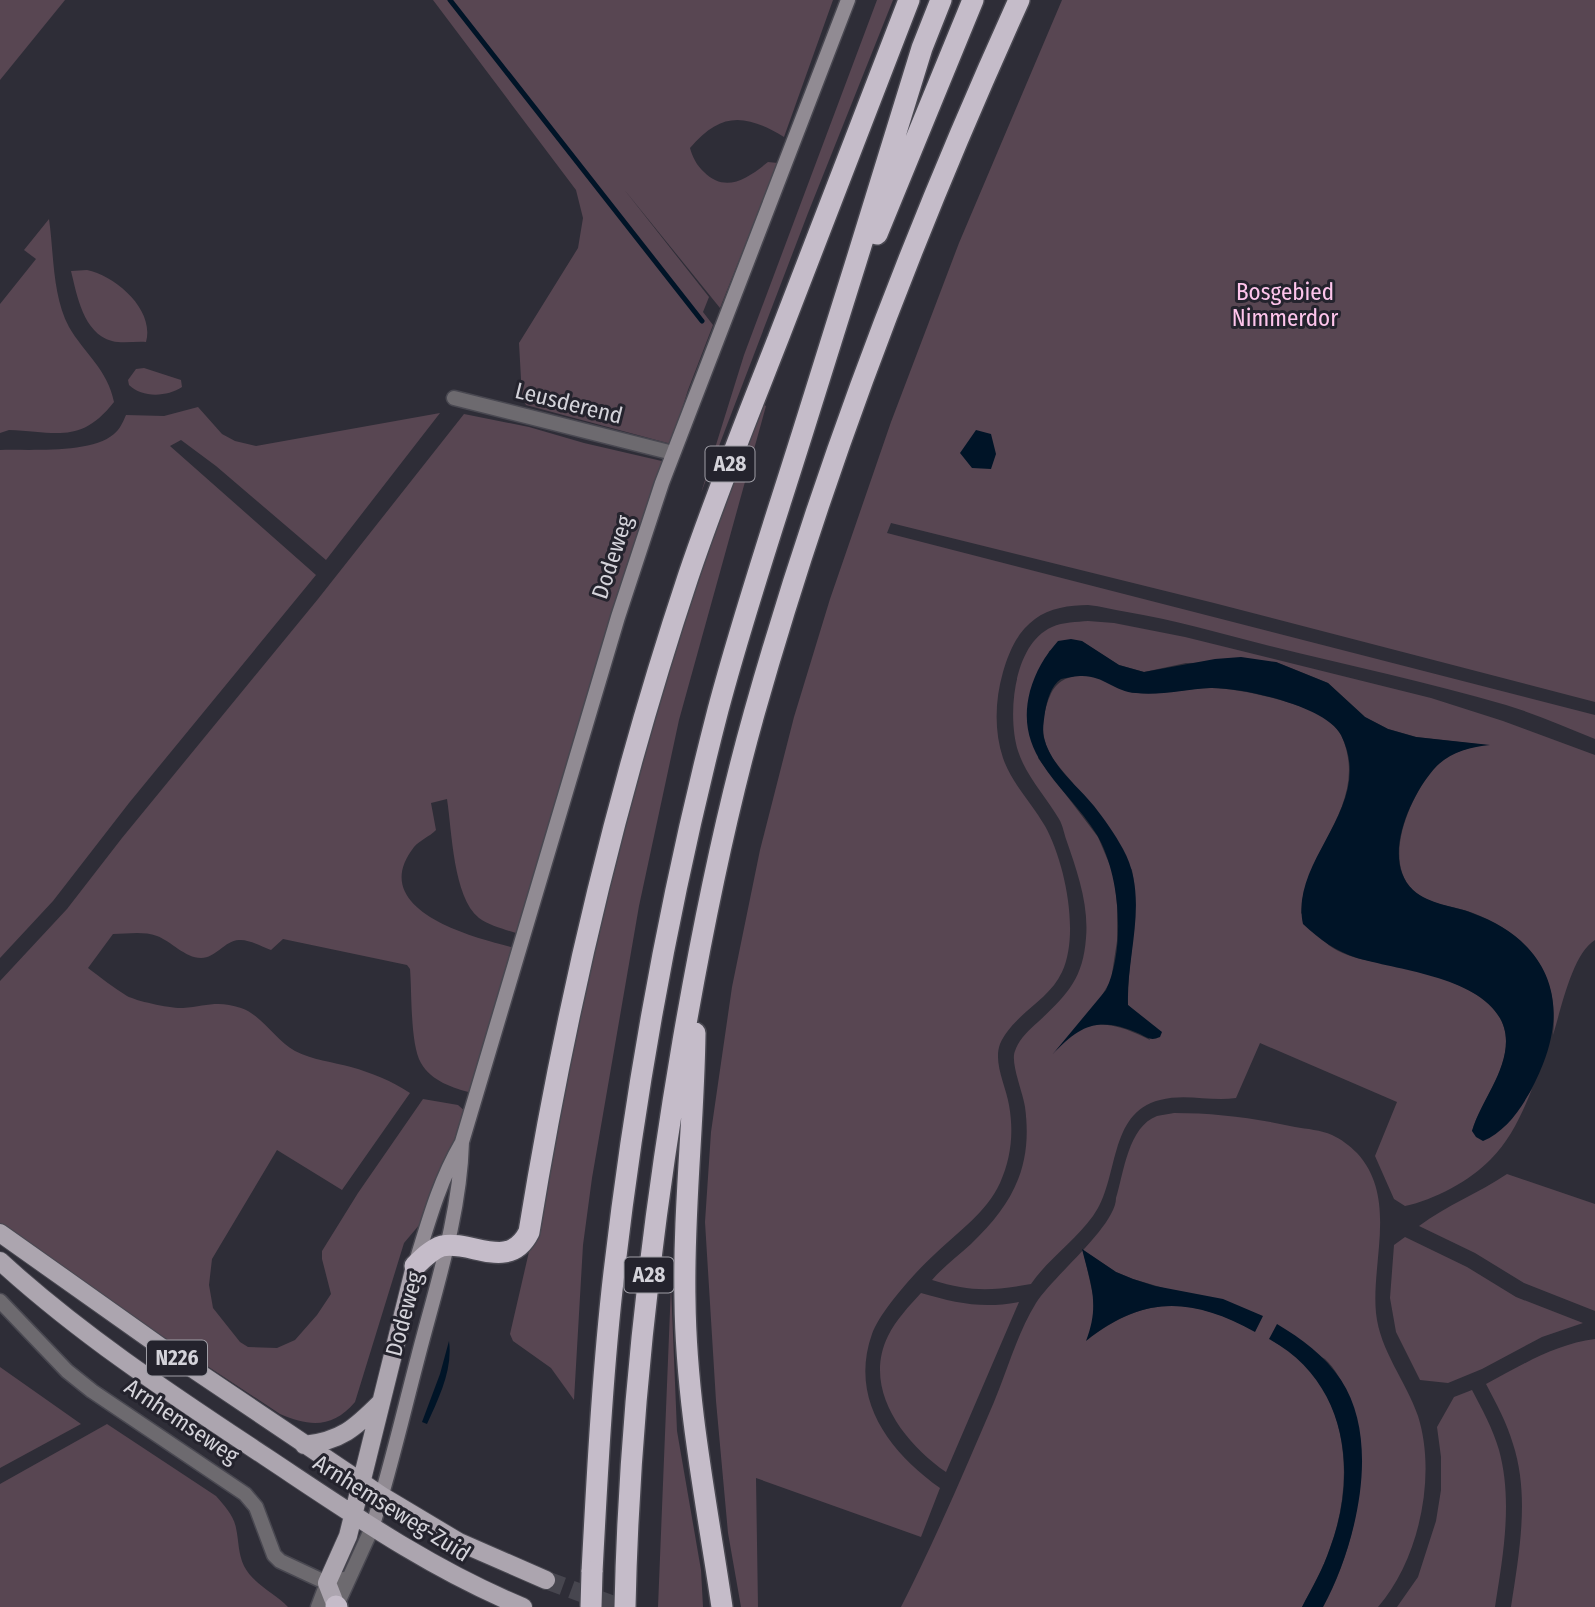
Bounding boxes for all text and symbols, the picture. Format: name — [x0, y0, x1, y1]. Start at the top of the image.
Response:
park label: Bosgebied Nimmerdor — [1232, 278, 1338, 332]
street label: Leusderend — [512, 376, 626, 430]
road number: A28 — [706, 447, 754, 482]
street label: Dodeweg — [585, 511, 639, 602]
road number: A28 — [624, 1258, 674, 1292]
street label: Dodeweg — [379, 1268, 429, 1359]
road number: N226 — [147, 1340, 207, 1376]
street label: Arnhemseweg — [120, 1373, 245, 1470]
street label: Arnhemseweg-Zuid — [308, 1448, 476, 1568]

